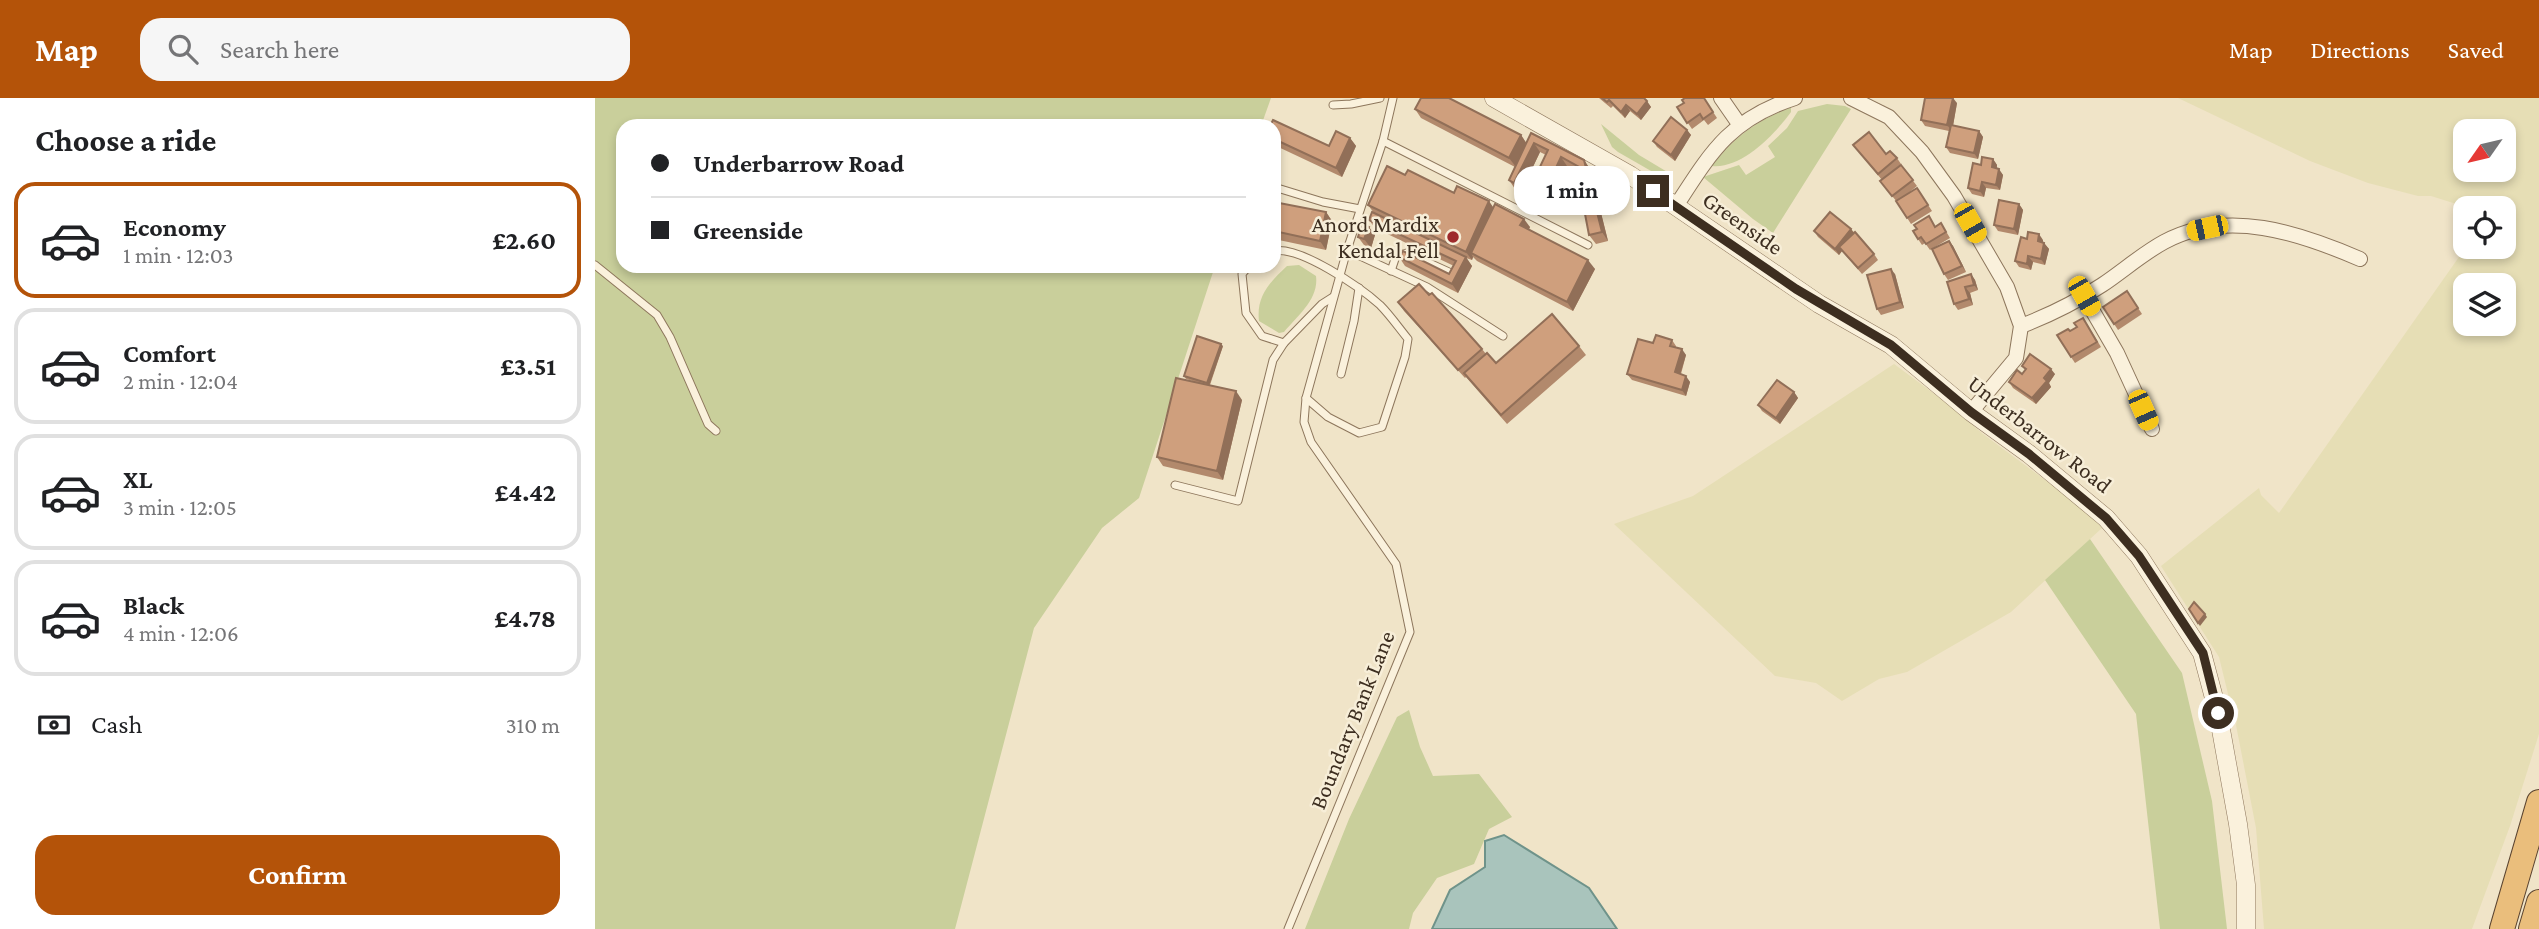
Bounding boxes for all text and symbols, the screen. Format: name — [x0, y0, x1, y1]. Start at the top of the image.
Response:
search box — [140, 18, 630, 81]
icon: search — [164, 30, 202, 68]
text: Map — [35, 31, 98, 68]
text: Search here — [220, 35, 339, 64]
text: Map — [2229, 36, 2273, 63]
text: Directions — [2311, 36, 2410, 63]
text: Saved — [2448, 36, 2504, 63]
north arrow — [2453, 119, 2517, 182]
map controls — [2453, 119, 2516, 336]
text: Choose a ride — [35, 122, 216, 158]
text: Underbarrow Road — [693, 149, 904, 178]
callout: 1 min — [1513, 166, 1629, 216]
route end — [1637, 175, 1669, 207]
text: 1 min — [1546, 177, 1598, 203]
street label: Greenside — [1698, 186, 1788, 260]
button: locate — [2453, 196, 2516, 259]
car — [1951, 200, 1990, 246]
icon: car — [39, 209, 102, 272]
place label: Anord Mardix Kendal Fell — [1312, 211, 1439, 263]
text: Economy — [123, 213, 226, 242]
car — [2185, 213, 2230, 243]
text: Greenside — [693, 216, 803, 245]
text: £2.60 — [492, 226, 556, 255]
marker: Anord Mardix Kendal Fell — [1445, 229, 1461, 245]
text: 1 min · 12:03 — [123, 242, 234, 268]
car — [2065, 273, 2104, 319]
button: layers — [2453, 273, 2516, 336]
icon: car — [39, 335, 102, 398]
text: Comfort — [123, 339, 216, 368]
text: £3.51 — [500, 352, 556, 381]
text: 2 min · 12:04 — [123, 368, 238, 394]
street label: Underbarrow Road — [1963, 370, 2117, 498]
car — [2125, 387, 2162, 433]
icon: car — [39, 461, 102, 524]
text: XL — [123, 465, 152, 494]
text: £4.42 — [494, 478, 556, 507]
text: 3 min · 12:05 — [123, 494, 237, 520]
icon: car — [39, 587, 102, 650]
text: Black — [123, 591, 184, 620]
text: £4.78 — [494, 604, 556, 633]
text: 4 min · 12:06 — [123, 620, 239, 646]
street label: Boundary Bank Lane — [1304, 627, 1400, 813]
route start — [2202, 697, 2234, 729]
icon: cash — [35, 706, 73, 744]
text: Cash — [91, 710, 142, 739]
text: 310 m — [506, 712, 560, 738]
button: Confirm — [35, 835, 560, 915]

